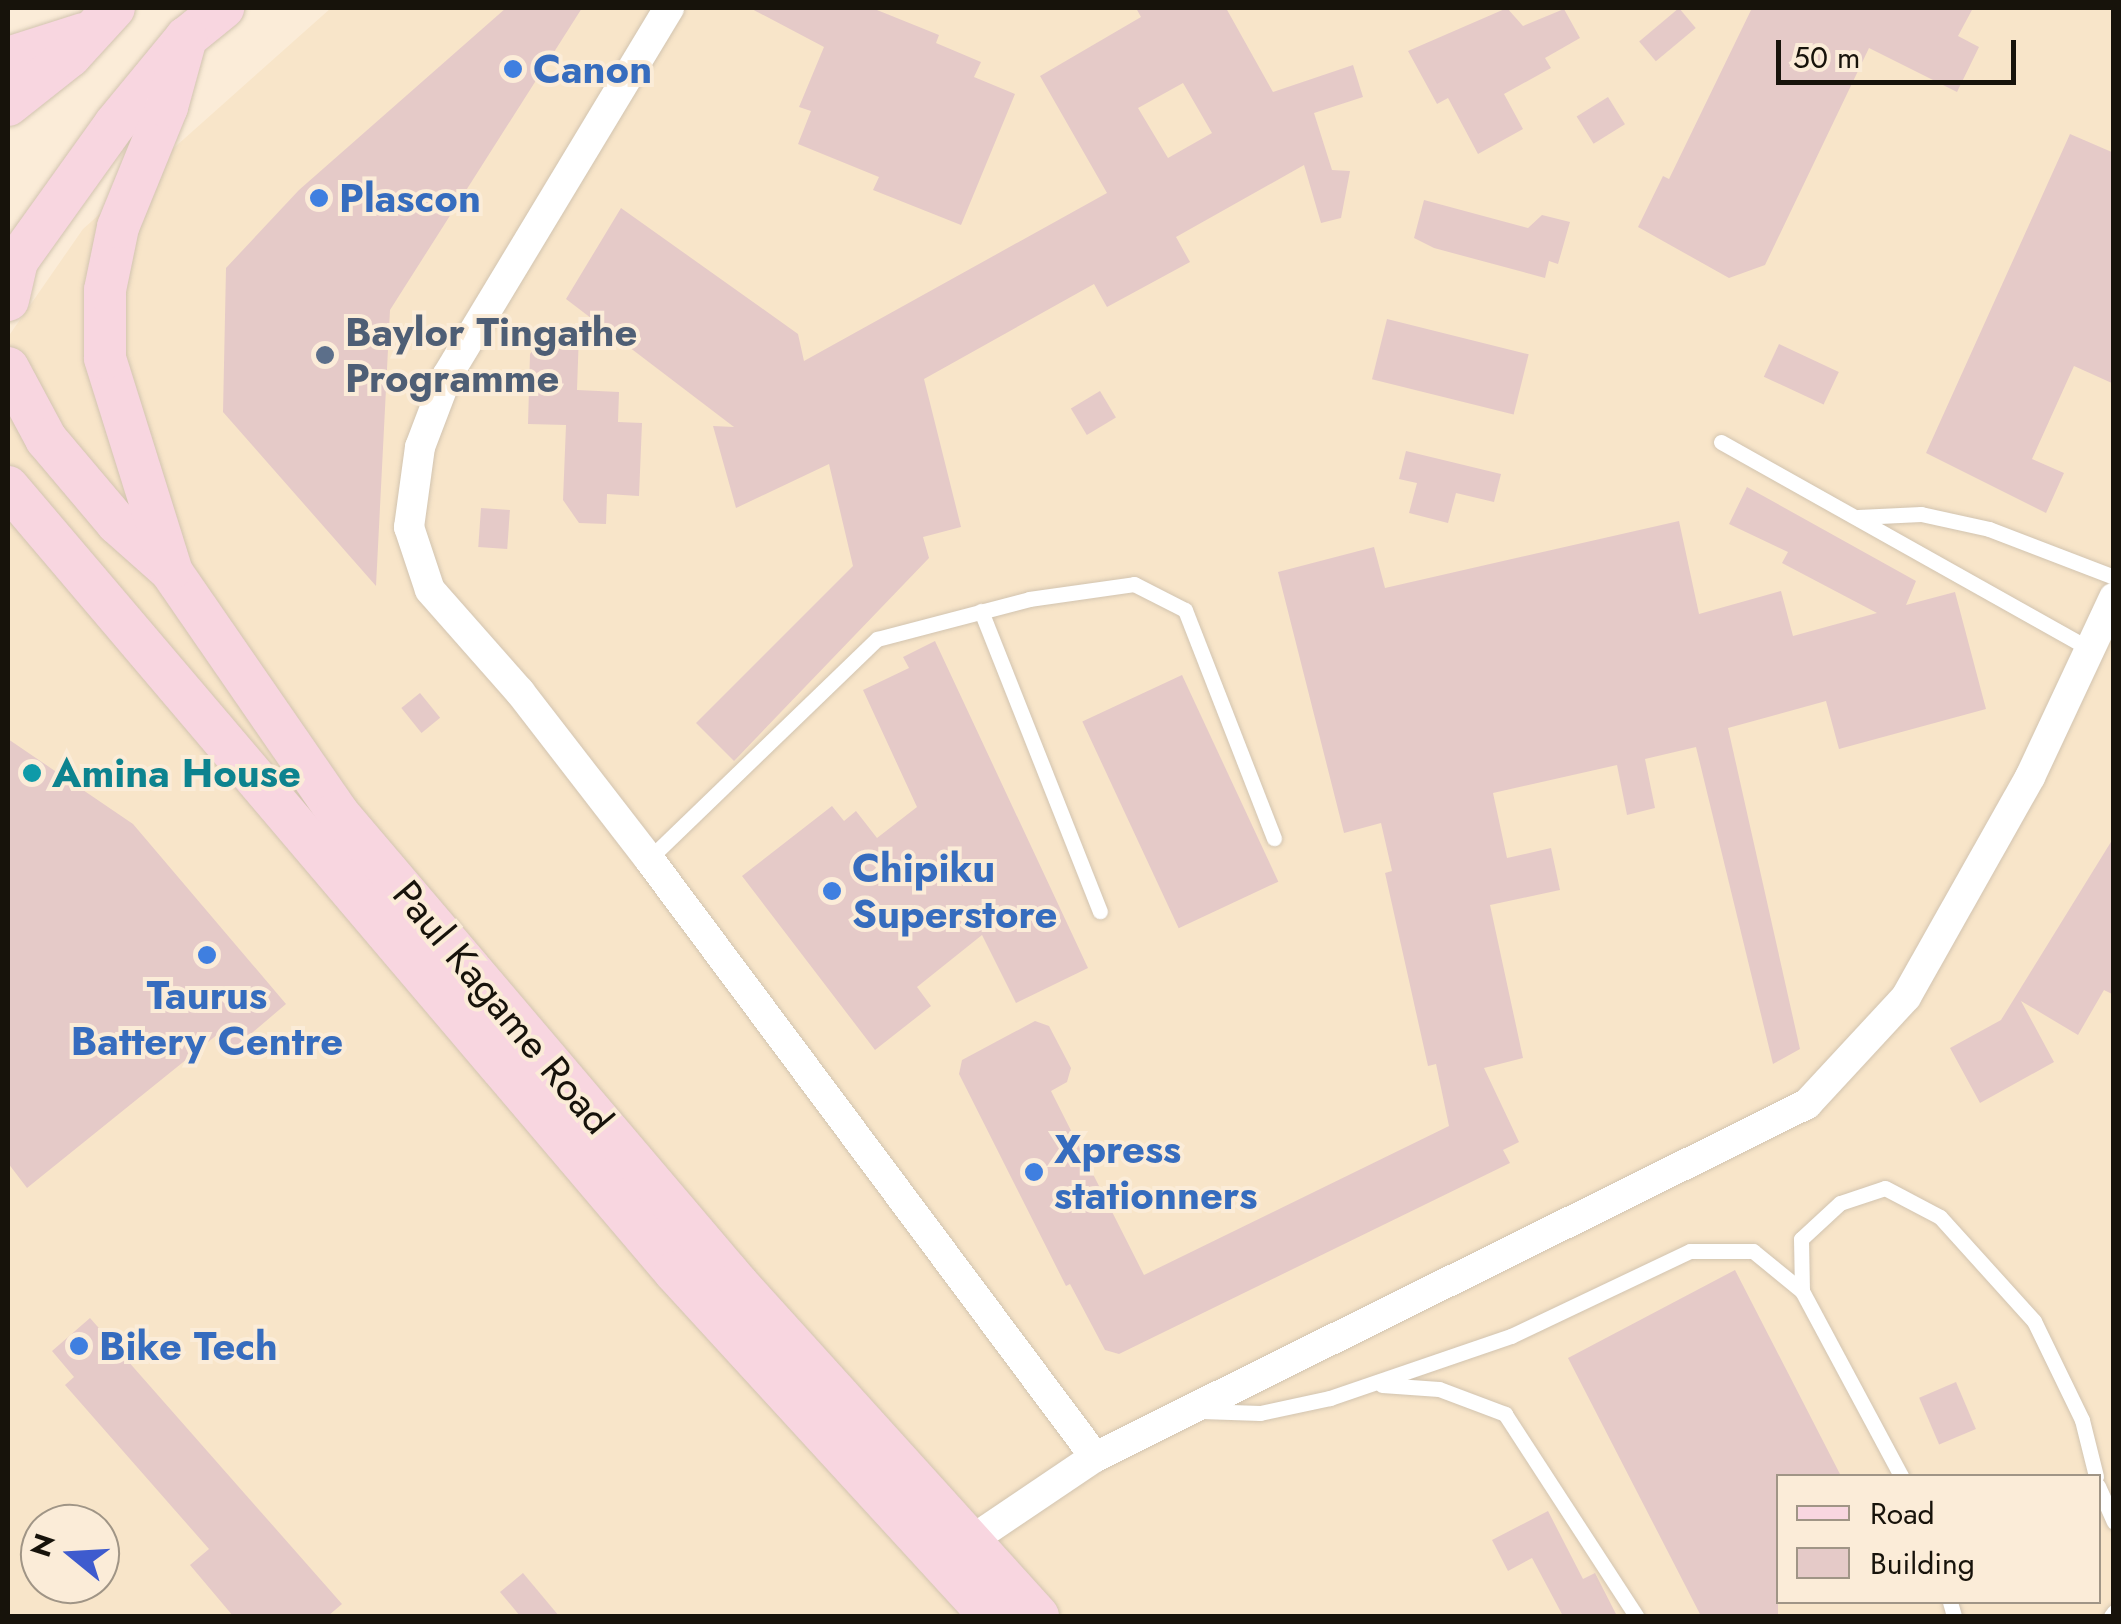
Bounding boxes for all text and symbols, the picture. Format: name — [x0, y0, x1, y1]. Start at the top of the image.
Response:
scale bar — [1781, 20, 2021, 82]
text: 50 m — [1793, 36, 1860, 79]
place label: Canon — [533, 45, 652, 93]
marker: Canon — [502, 58, 524, 80]
place label: Plascon — [339, 174, 481, 222]
marker: Plascon — [308, 187, 330, 209]
place label: Baylor Tingathe Programme — [345, 308, 637, 402]
marker: Baylor Tingathe Programme — [314, 344, 336, 366]
place label: Amina House — [52, 749, 301, 797]
marker: Amina House — [21, 762, 43, 784]
place label: Chipiku Superstore — [852, 844, 1057, 938]
street label: Paul Kagame Road — [383, 870, 623, 1144]
marker: Chipiku Superstore — [821, 880, 843, 902]
marker: Taurus Battery Centre — [196, 944, 218, 966]
place label: Taurus Battery Centre — [71, 971, 343, 1065]
place label: Xpress stationners — [1054, 1125, 1257, 1219]
marker: Xpress stationners — [1023, 1161, 1045, 1183]
place label: Bike Tech — [99, 1322, 278, 1370]
marker: Bike Tech — [68, 1335, 90, 1357]
legend — [1776, 1474, 2101, 1604]
text: Road — [1870, 1492, 1935, 1535]
north arrow — [20, 1504, 120, 1604]
text: N — [20, 1528, 66, 1562]
text: Building — [1870, 1542, 1975, 1585]

